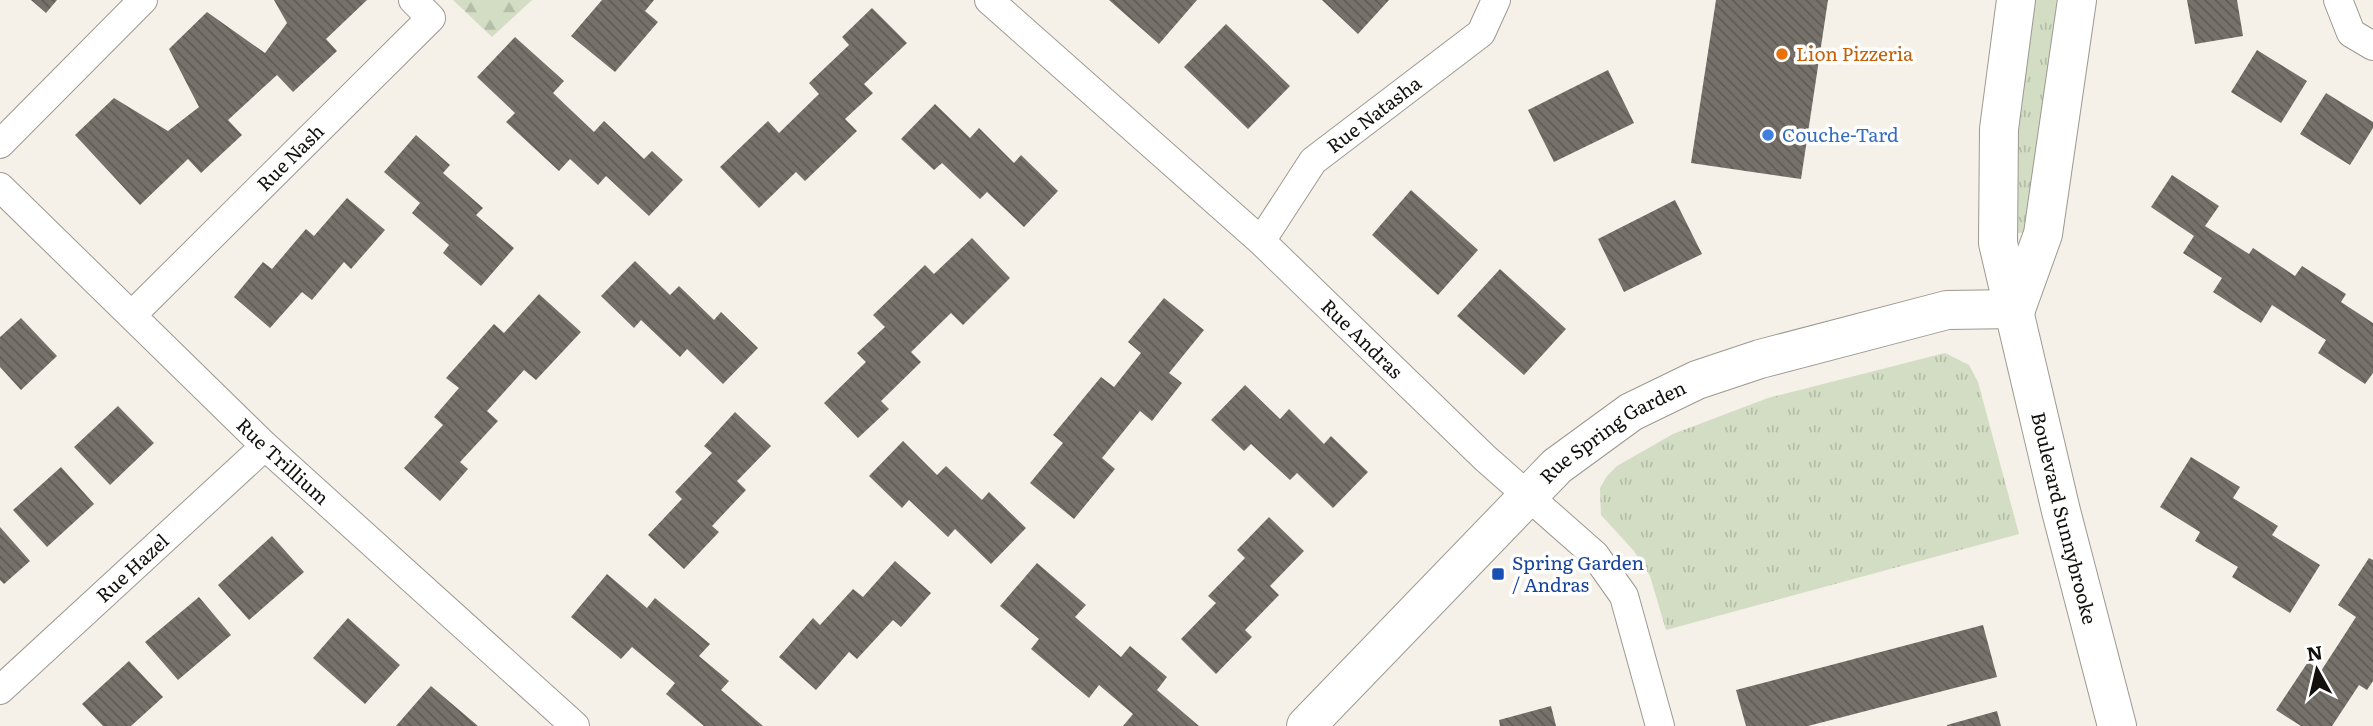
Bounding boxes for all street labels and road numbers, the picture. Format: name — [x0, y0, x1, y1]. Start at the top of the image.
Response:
street label: Rue Natasha — [1320, 68, 1427, 159]
street label: Rue Nash — [250, 117, 330, 197]
street label: Rue Andras — [1316, 292, 1410, 385]
street label: Rue Spring Garden — [1532, 373, 1690, 489]
street label: Boulevard Sunnybrooke — [2025, 409, 2105, 627]
street label: Rue Trillium — [231, 411, 336, 511]
street label: Rue Hazel — [89, 527, 174, 608]

